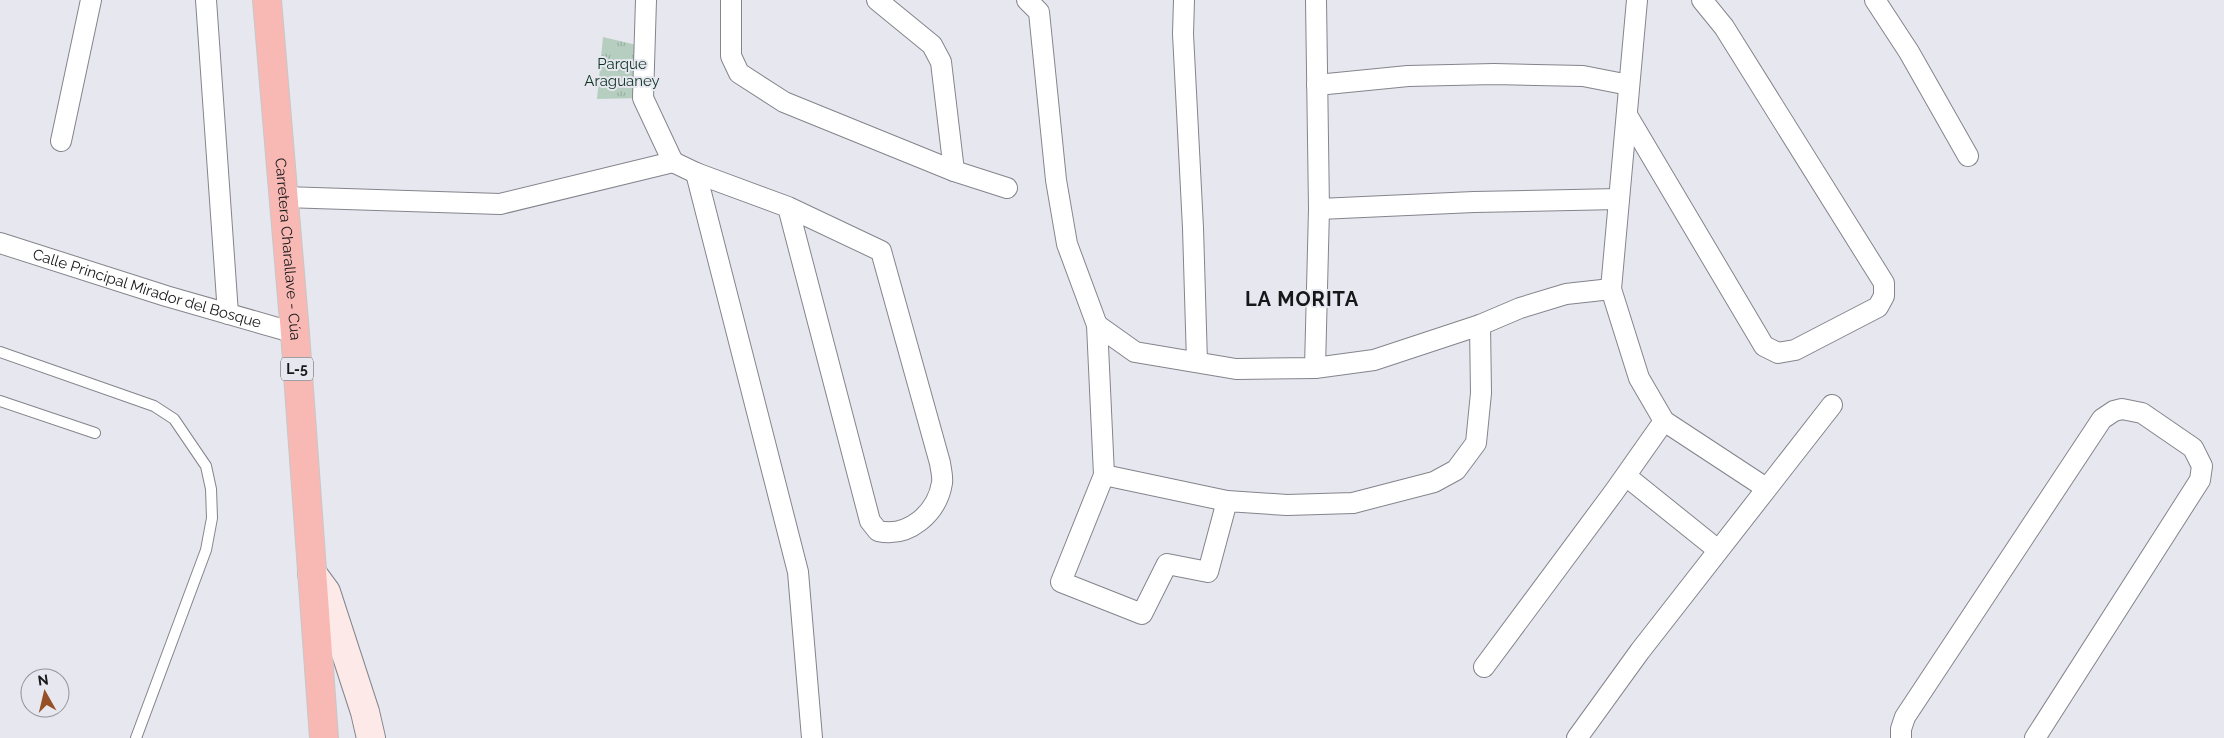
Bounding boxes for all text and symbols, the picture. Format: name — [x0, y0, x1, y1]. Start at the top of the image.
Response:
park label: Parque Araguaney — [584, 55, 660, 90]
street label: Carretera Charallave - Cúa — [271, 157, 305, 341]
street label: Calle Principal Mirador del Bosque — [31, 245, 264, 332]
district label: LA MORITA — [1245, 287, 1359, 311]
road number: L-5 — [281, 358, 313, 380]
north arrow — [20, 668, 70, 718]
text: N — [37, 671, 50, 689]

